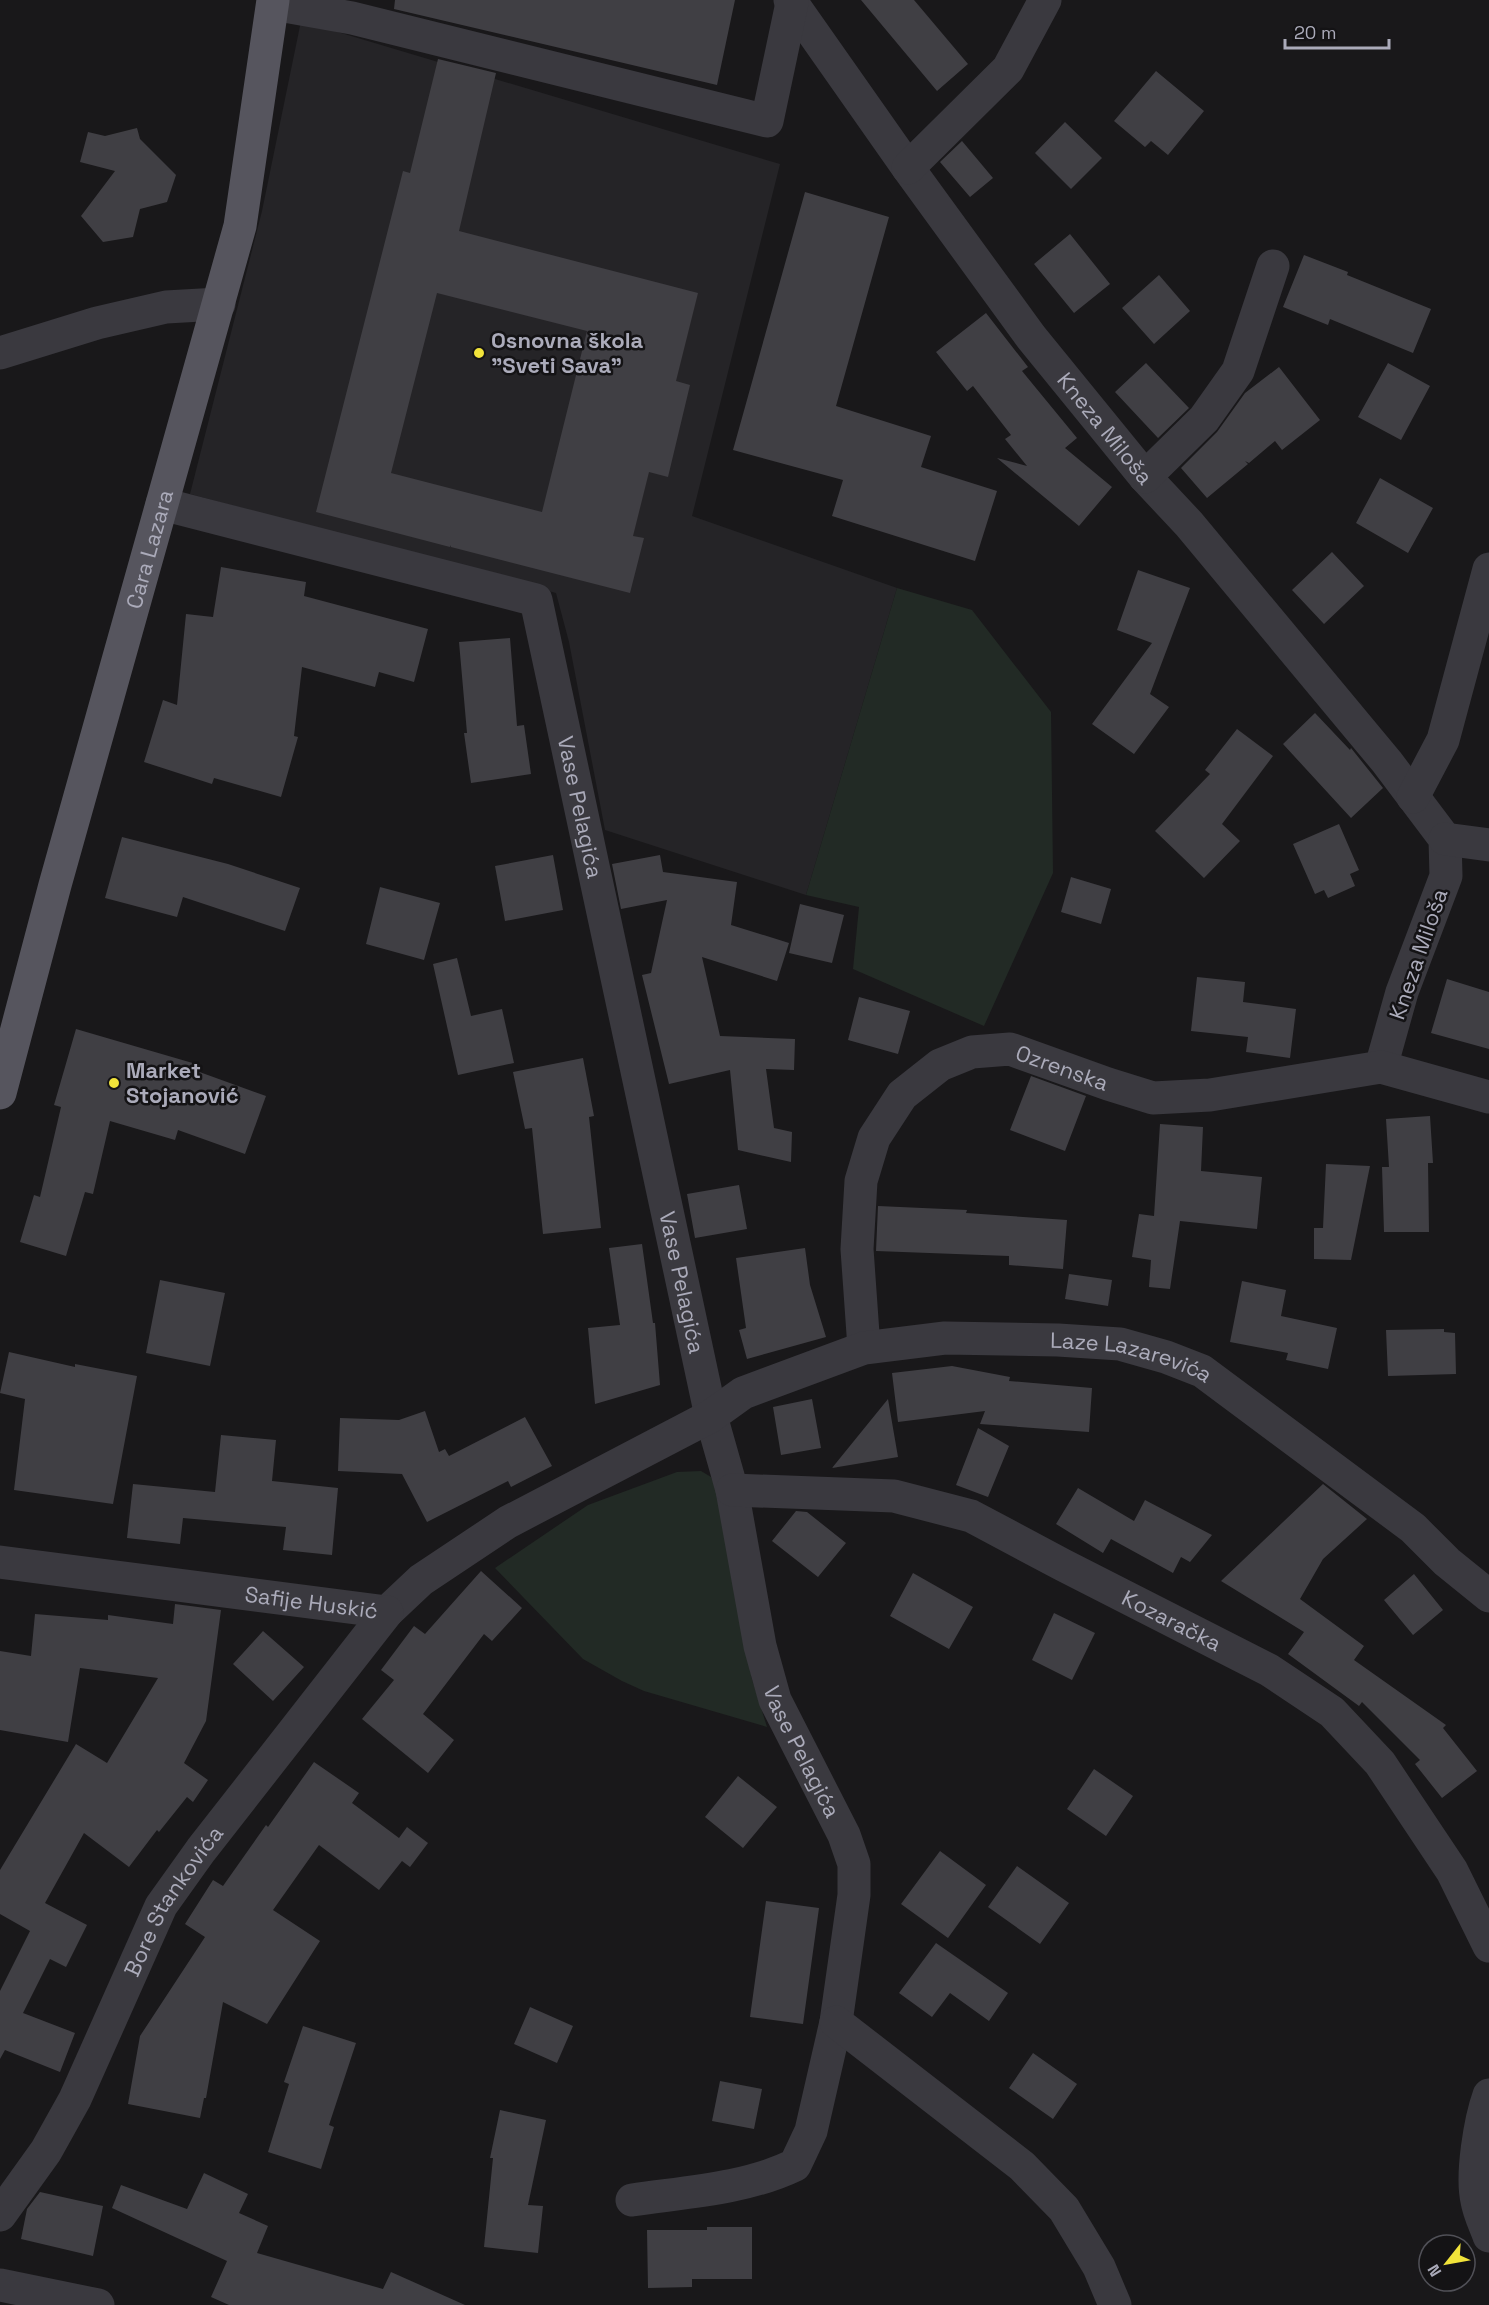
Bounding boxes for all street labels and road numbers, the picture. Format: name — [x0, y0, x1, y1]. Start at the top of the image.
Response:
street label: Kneza Miloša — [1051, 366, 1160, 490]
street label: Cara Lazara — [119, 486, 179, 612]
street label: Vase Pelagića — [552, 733, 609, 881]
street label: Kneza Miloša — [1382, 884, 1454, 1023]
street label: Ozrenska — [1012, 1038, 1113, 1097]
street label: Vase Pelagića — [653, 1209, 711, 1356]
street label: Laze Lazarevića — [1050, 1326, 1219, 1389]
street label: Safije Huskić — [243, 1580, 380, 1625]
street label: Kozaračka — [1117, 1583, 1227, 1658]
street label: Vase Pelagića — [758, 1682, 847, 1823]
street label: Bore Stankovića — [117, 1819, 229, 1981]

